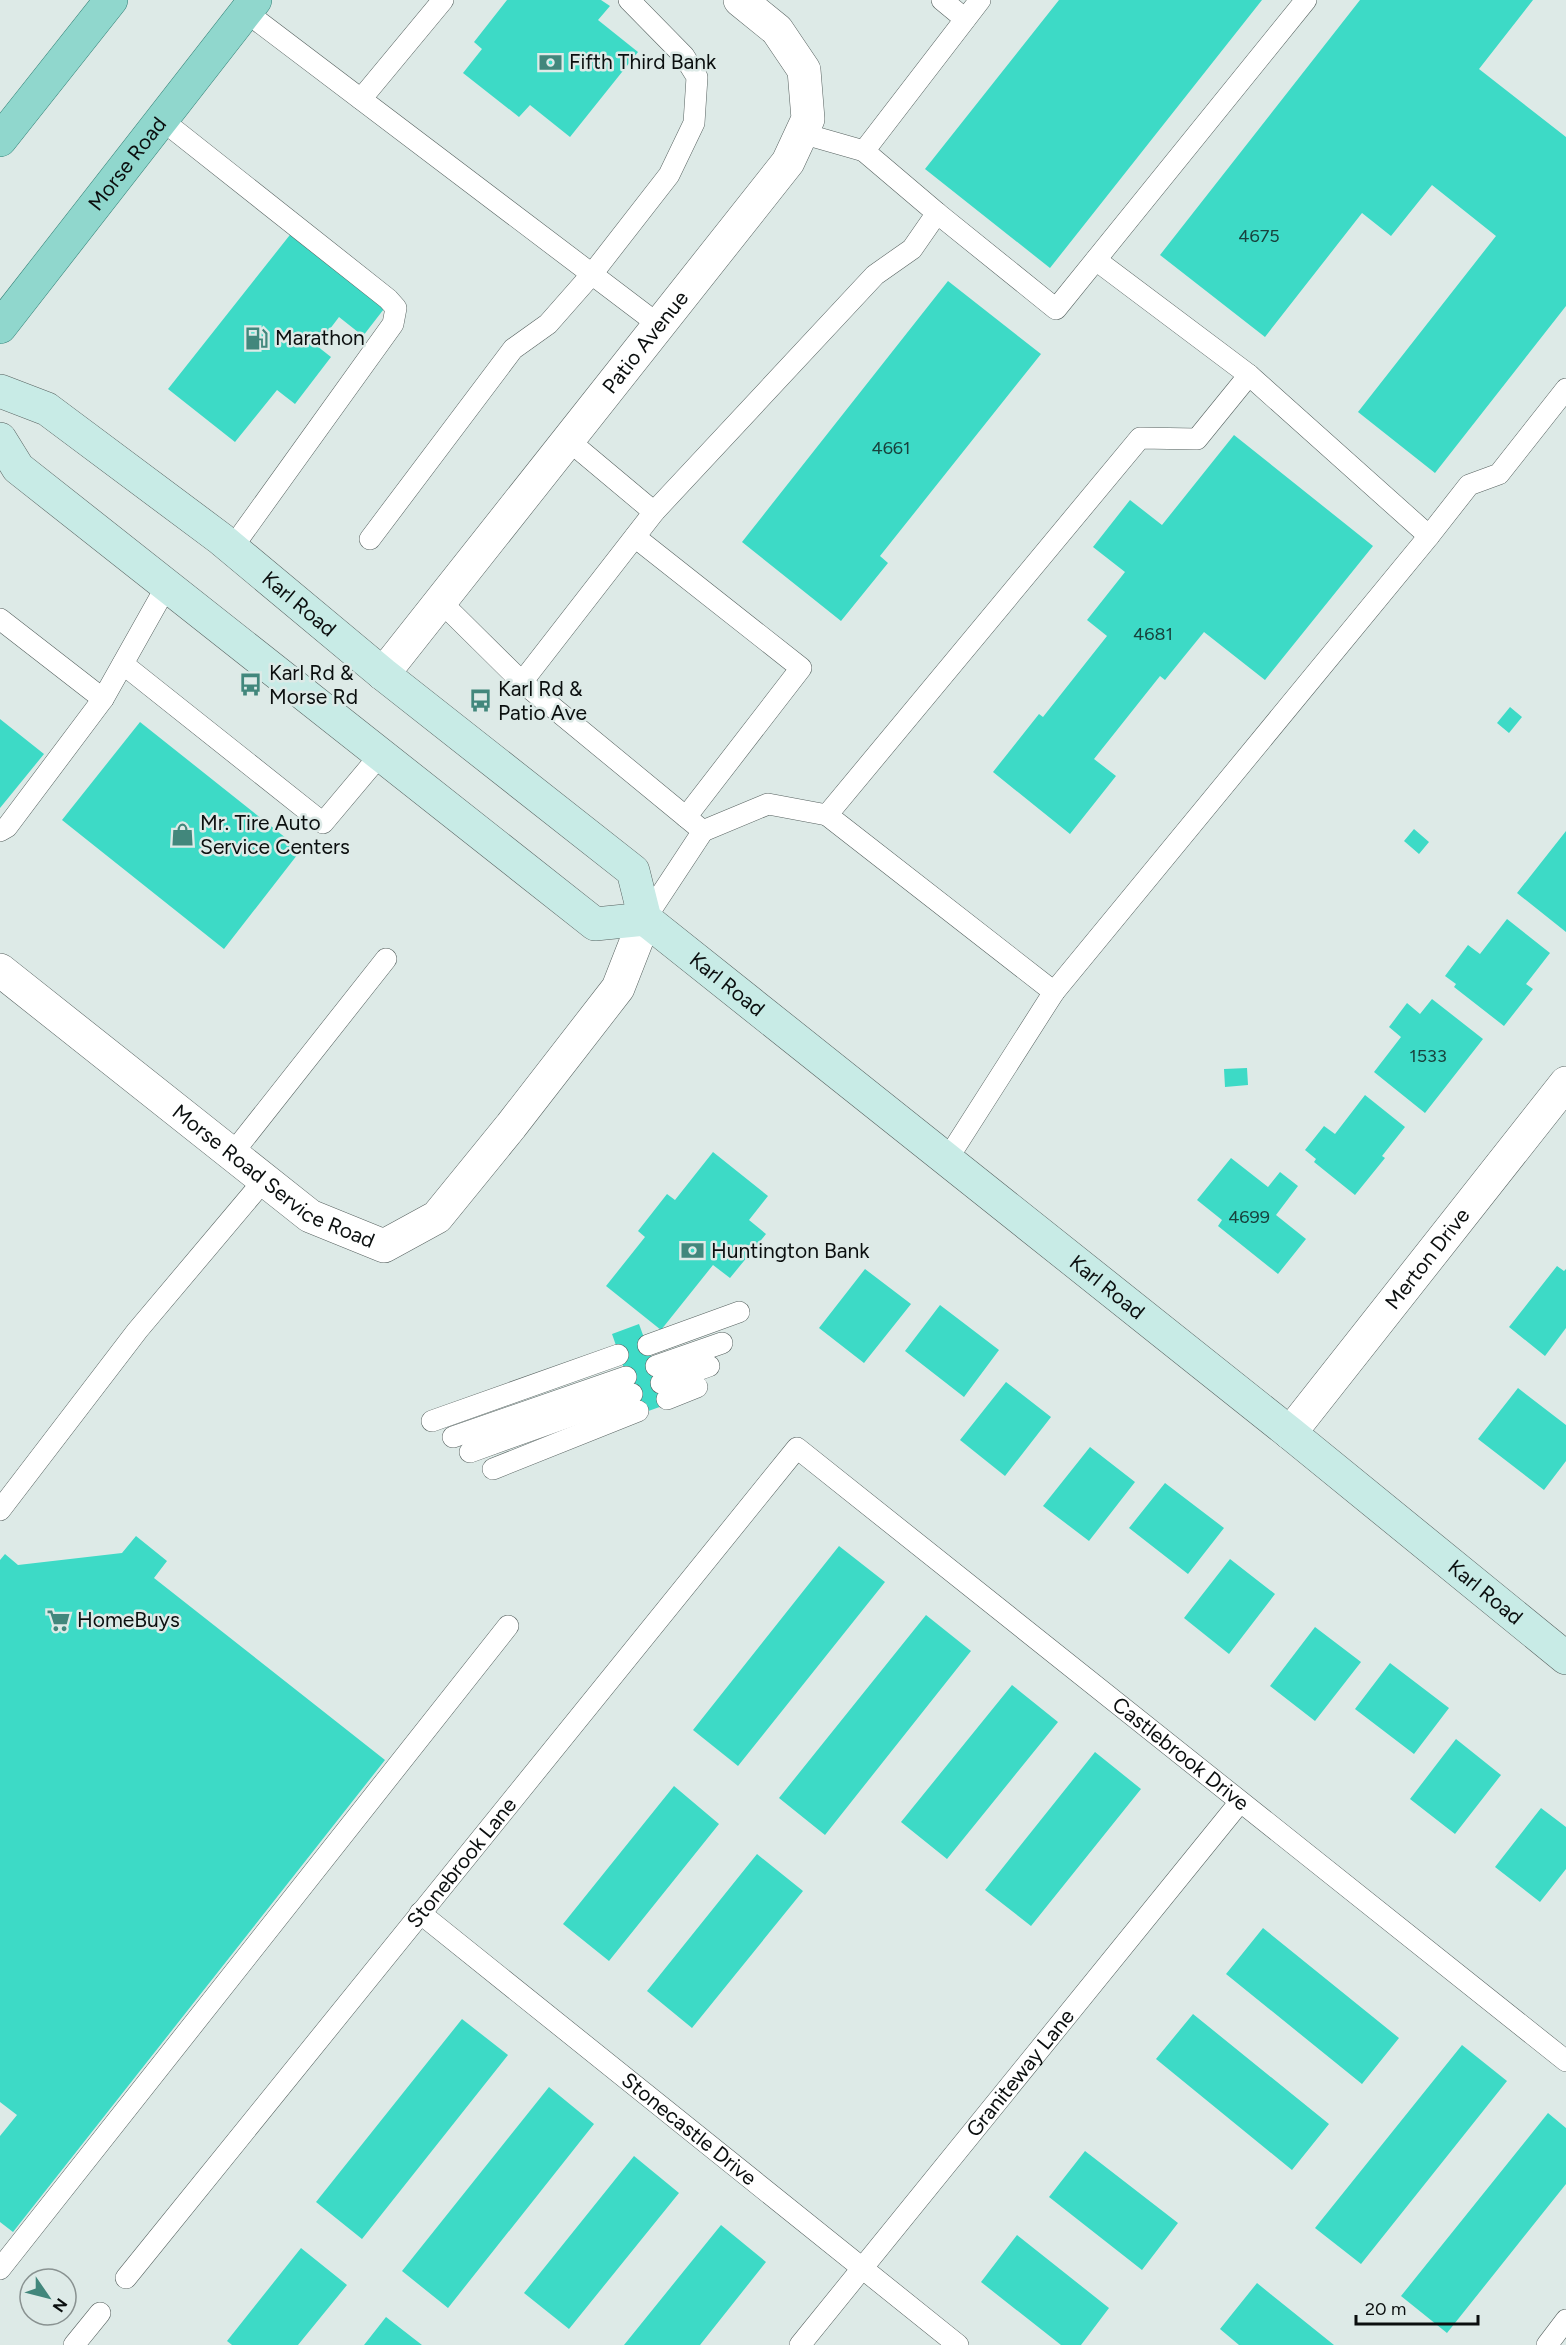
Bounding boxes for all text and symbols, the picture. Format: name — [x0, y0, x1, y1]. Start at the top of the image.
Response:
bank icon: Fifth Third Bank — [538, 49, 564, 75]
place label: Fifth Third Bank — [569, 49, 717, 74]
street label: Morse Road — [83, 112, 171, 215]
house number: 4675 — [1238, 225, 1280, 247]
street label: Patio Avenue — [597, 286, 693, 398]
fuel station icon: Marathon — [244, 325, 270, 351]
place label: Marathon — [275, 325, 365, 350]
house number: 4661 — [872, 437, 911, 459]
street label: Karl Road — [257, 566, 341, 642]
house number: 4681 — [1133, 623, 1173, 645]
place label: Karl Rd & Morse Rd — [269, 660, 358, 709]
bus stop icon: Karl Rd & Morse Rd — [238, 672, 264, 698]
place label: Karl Rd & Patio Ave — [498, 676, 587, 725]
bus stop icon: Karl Rd & Patio Ave — [467, 688, 493, 714]
place label: Mr. Tire Auto Service Centers — [200, 810, 350, 859]
shop icon: Mr. Tire Auto Service Centers — [169, 822, 195, 848]
street label: Karl Road — [685, 947, 770, 1021]
house number: 1533 — [1409, 1045, 1447, 1067]
street label: Morse Road Service Road — [168, 1099, 378, 1253]
street label: Merton Drive — [1380, 1203, 1475, 1314]
house number: 4699 — [1228, 1206, 1270, 1228]
bank icon: Huntington Bank — [680, 1238, 706, 1264]
place label: Huntington Bank — [711, 1238, 870, 1263]
street label: Karl Road — [1065, 1249, 1150, 1324]
street label: Karl Road — [1443, 1554, 1528, 1630]
supermarket icon: HomeBuys — [46, 1607, 72, 1633]
place label: HomeBuys — [77, 1607, 180, 1632]
street label: Castlebrook Drive — [1108, 1692, 1254, 1815]
street label: Stonebrook Lane — [401, 1792, 521, 1933]
street label: Graniteway Lane — [961, 2004, 1079, 2142]
street label: Stonecastle Drive — [617, 2067, 762, 2190]
north arrow — [18, 2267, 78, 2327]
scale bar — [1356, 2288, 1478, 2326]
text: N — [49, 2295, 71, 2316]
text: 20 m — [1365, 2298, 1406, 2320]

